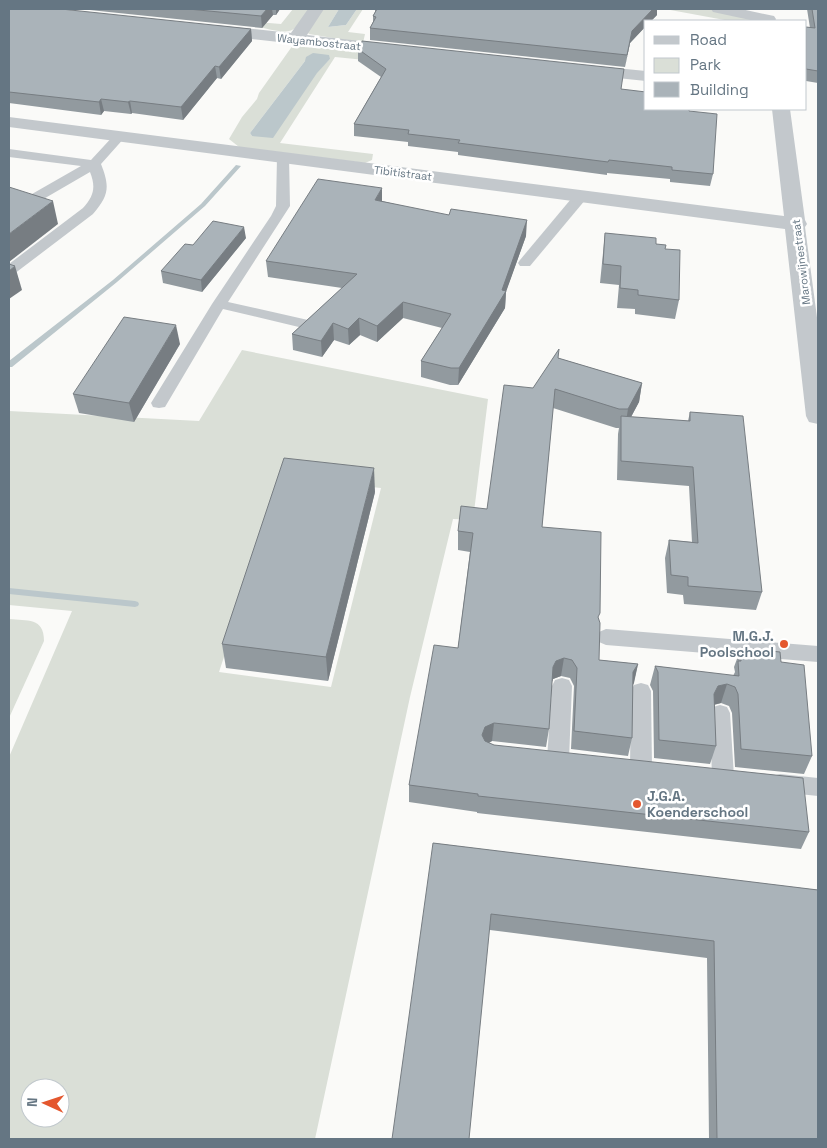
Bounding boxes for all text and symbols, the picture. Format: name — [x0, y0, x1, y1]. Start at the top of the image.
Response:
legend — [644, 20, 807, 110]
text: Road — [690, 30, 727, 49]
street label: Wayambostraat — [276, 31, 362, 53]
text: Park — [690, 55, 721, 74]
text: Building — [690, 80, 749, 99]
street label: Tibitistraat — [373, 162, 433, 184]
street label: Marowijnestraat — [789, 218, 813, 306]
place label: M.G.J. Poolschool — [700, 627, 774, 661]
marker: M.G.J. Poolschool — [778, 638, 790, 650]
place label: J.G.A. Koenderschool — [647, 787, 748, 821]
marker: J.G.A. Koenderschool — [631, 798, 643, 810]
north arrow — [20, 1078, 70, 1128]
text: N — [23, 1097, 41, 1107]

